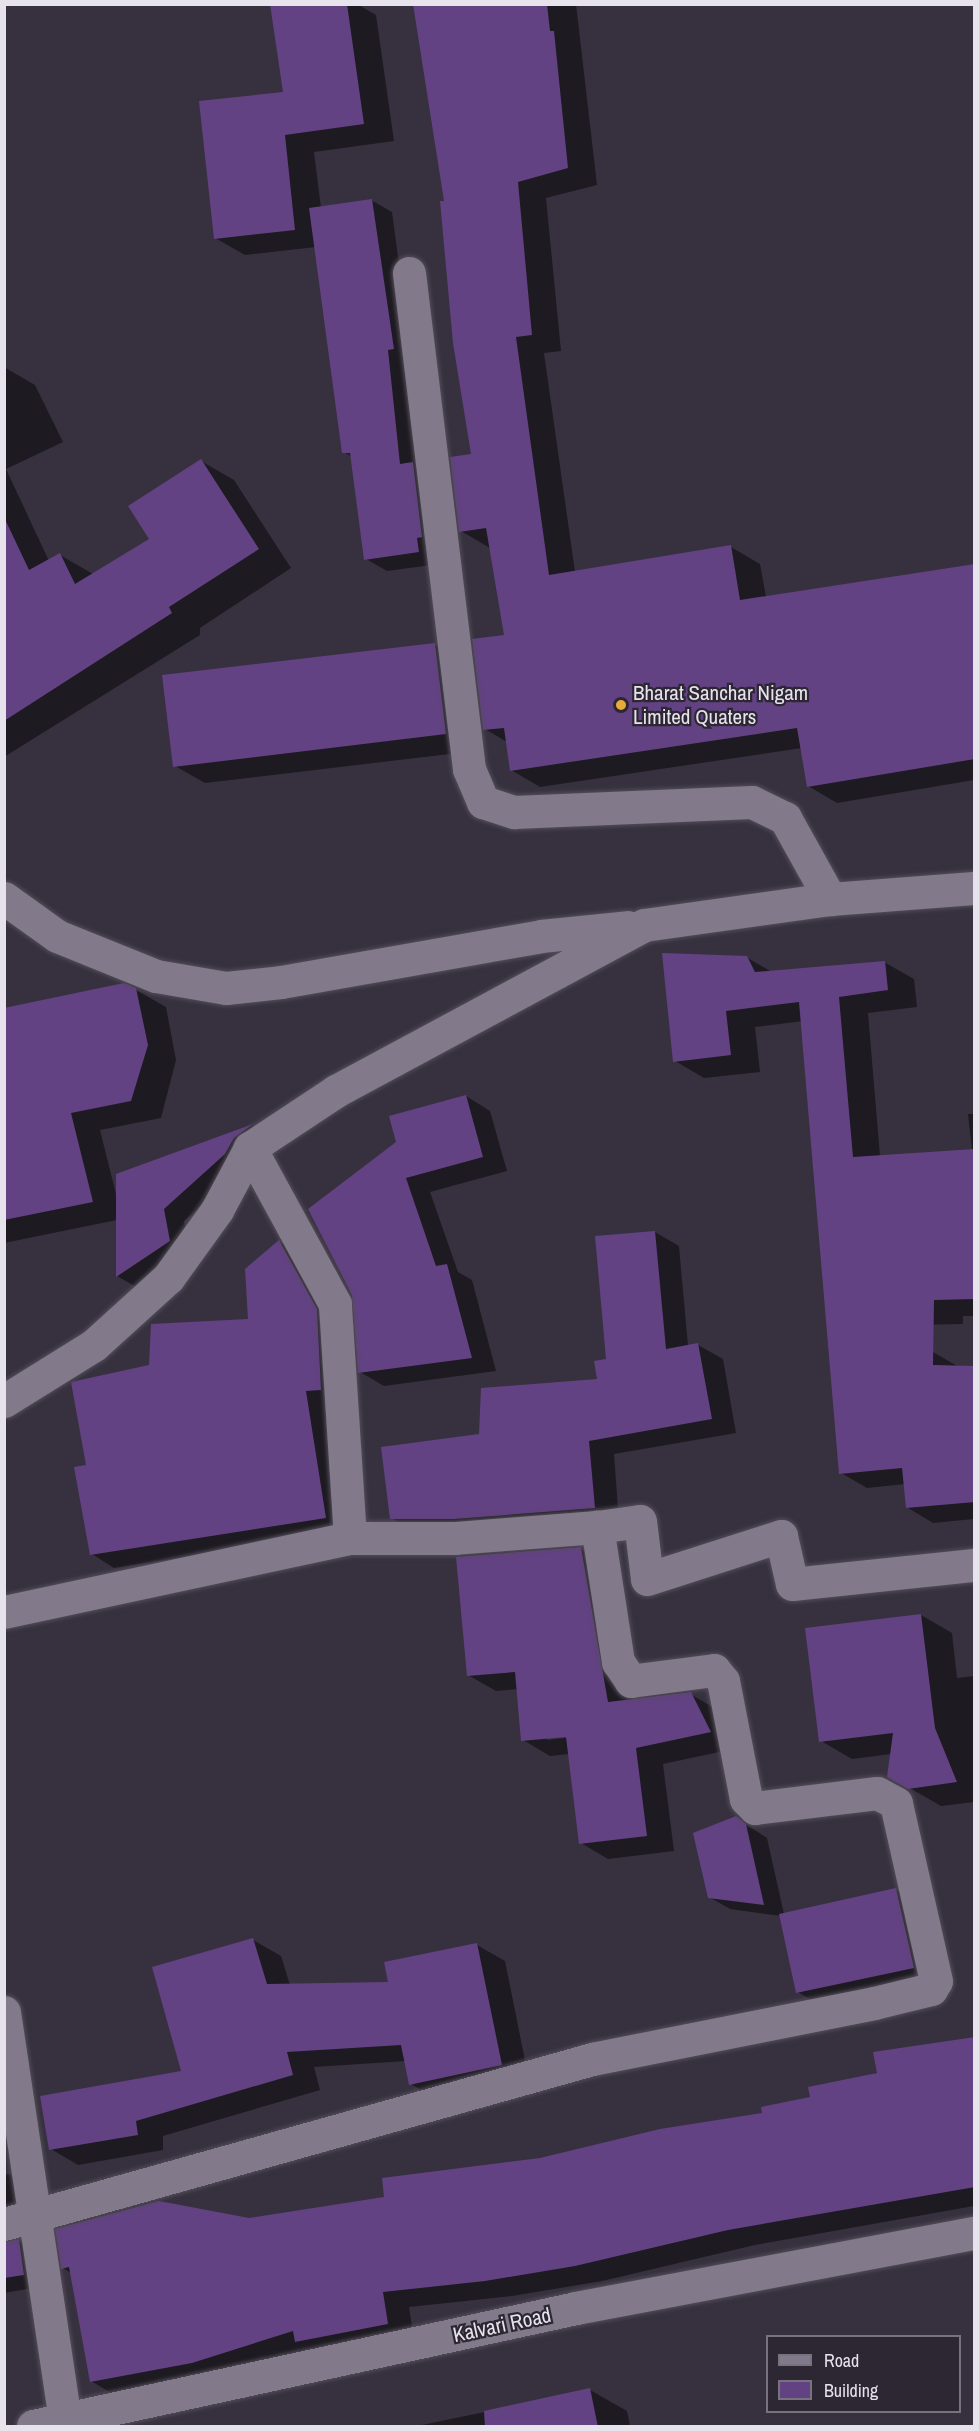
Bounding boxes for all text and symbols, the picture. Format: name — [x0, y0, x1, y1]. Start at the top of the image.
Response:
place label: Bharat Sanchar Nigam Limited Quaters — [633, 680, 808, 730]
marker: Bharat Sanchar Nigam Limited Quaters — [614, 698, 628, 712]
street label: Kalvari Road — [451, 2302, 553, 2348]
legend — [766, 2335, 961, 2413]
text: Road — [824, 2348, 859, 2373]
text: Building — [824, 2378, 878, 2403]

